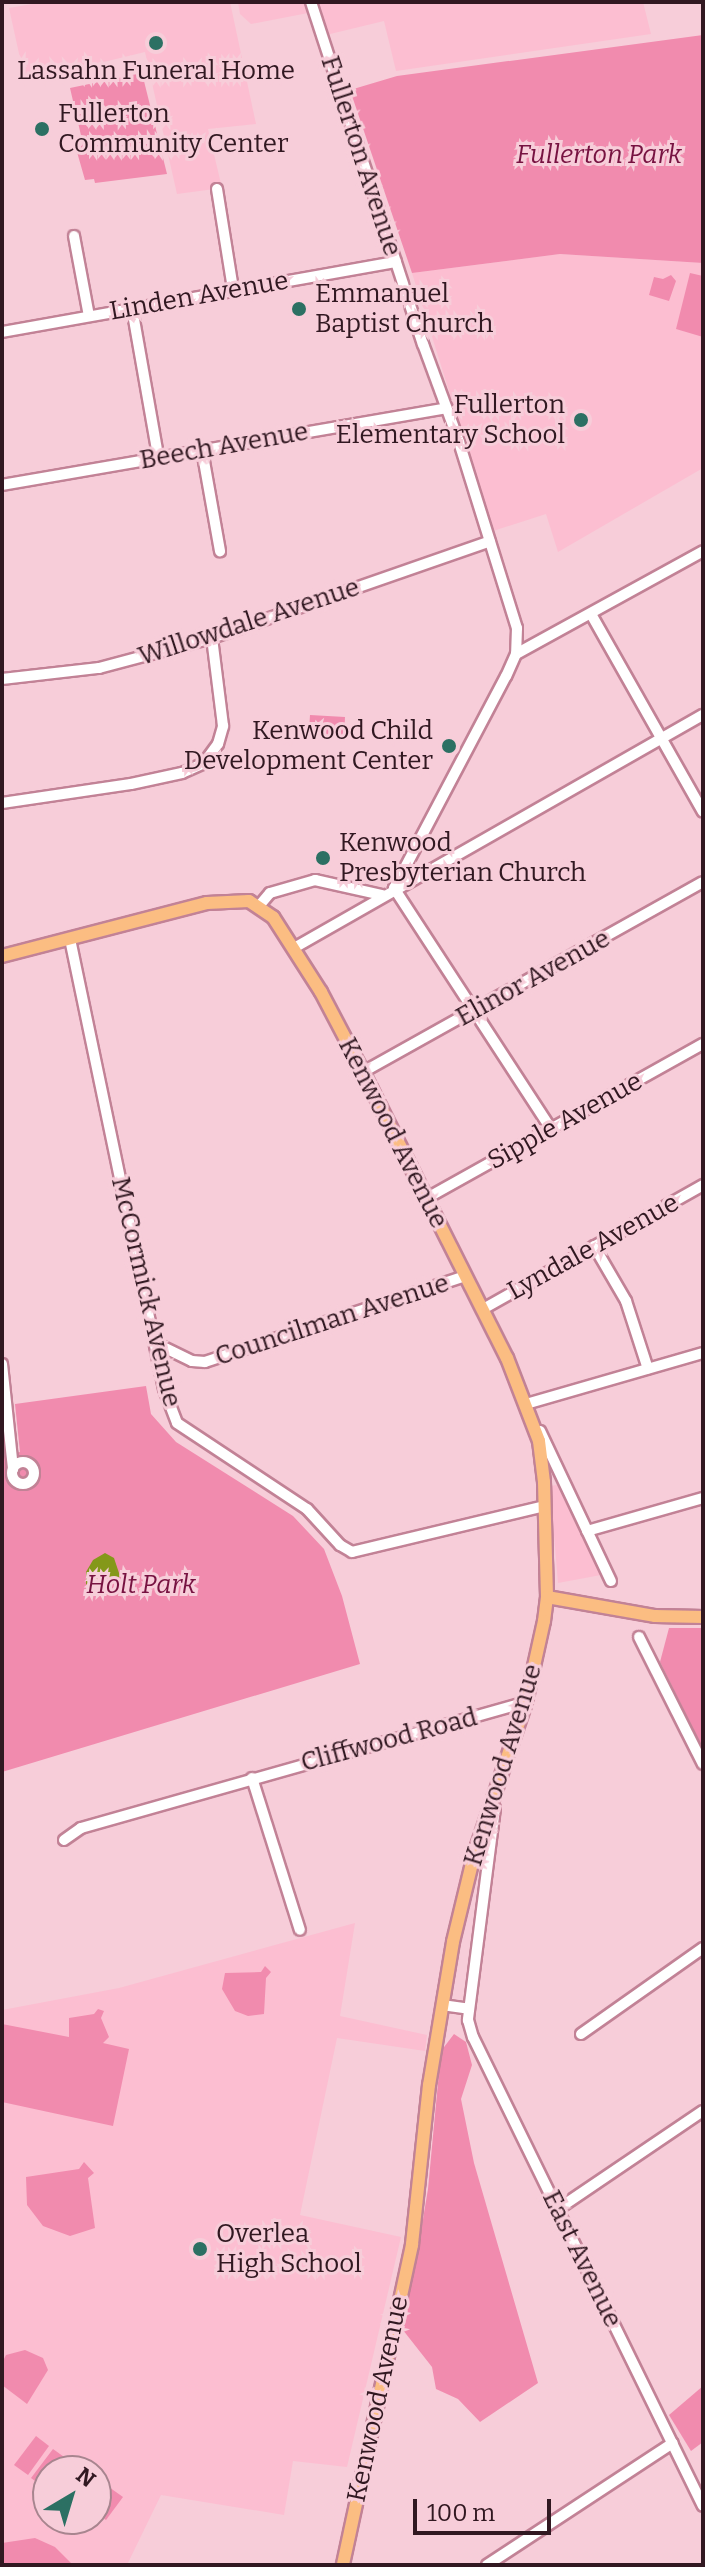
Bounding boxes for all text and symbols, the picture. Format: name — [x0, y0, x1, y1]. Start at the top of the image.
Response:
marker: Lassahn Funeral Home — [147, 34, 165, 52]
street label: Fullerton Avenue — [314, 52, 408, 260]
place label: Lassahn Funeral Home — [17, 55, 295, 87]
place label: Fullerton Community Center — [58, 98, 289, 160]
marker: Fullerton Community Center — [33, 120, 51, 138]
park label: Fullerton Park — [516, 139, 682, 171]
street label: Linden Avenue — [107, 265, 291, 327]
place label: Emmanuel Baptist Church — [315, 278, 493, 340]
marker: Emmanuel Baptist Church — [290, 300, 308, 318]
place label: Fullerton Elementary School — [336, 389, 565, 450]
marker: Fullerton Elementary School — [572, 411, 590, 429]
street label: Beech Avenue — [137, 416, 311, 476]
street label: Willowdale Avenue — [135, 572, 363, 672]
place label: Kenwood Child Development Center — [184, 715, 433, 776]
marker: Kenwood Child Development Center — [440, 737, 458, 755]
place label: Kenwood Presbyterian Church — [339, 827, 586, 888]
marker: Kenwood Presbyterian Church — [314, 849, 332, 867]
street label: Elinor Avenue — [451, 923, 615, 1033]
street label: Kenwood Avenue — [332, 1033, 454, 1233]
street label: Sipple Avenue — [482, 1066, 648, 1176]
street label: McCormick Avenue — [104, 1174, 188, 1410]
street label: Lyndale Avenue — [502, 1187, 684, 1307]
street label: Councilman Avenue — [211, 1267, 453, 1373]
park label: Holt Park — [86, 1569, 196, 1601]
street label: Kenwood Avenue — [457, 1660, 549, 1870]
street label: Cliffwood Road — [297, 1701, 481, 1779]
street label: East Avenue — [535, 2185, 629, 2333]
place label: Overlea High School — [216, 2218, 362, 2280]
marker: Overlea High School — [191, 2240, 209, 2258]
street label: Kenwood Avenue — [341, 2293, 415, 2505]
north arrow — [32, 2455, 112, 2535]
text: N — [71, 2461, 101, 2493]
scale bar — [417, 2483, 555, 2533]
text: 100 m — [427, 2499, 495, 2527]

